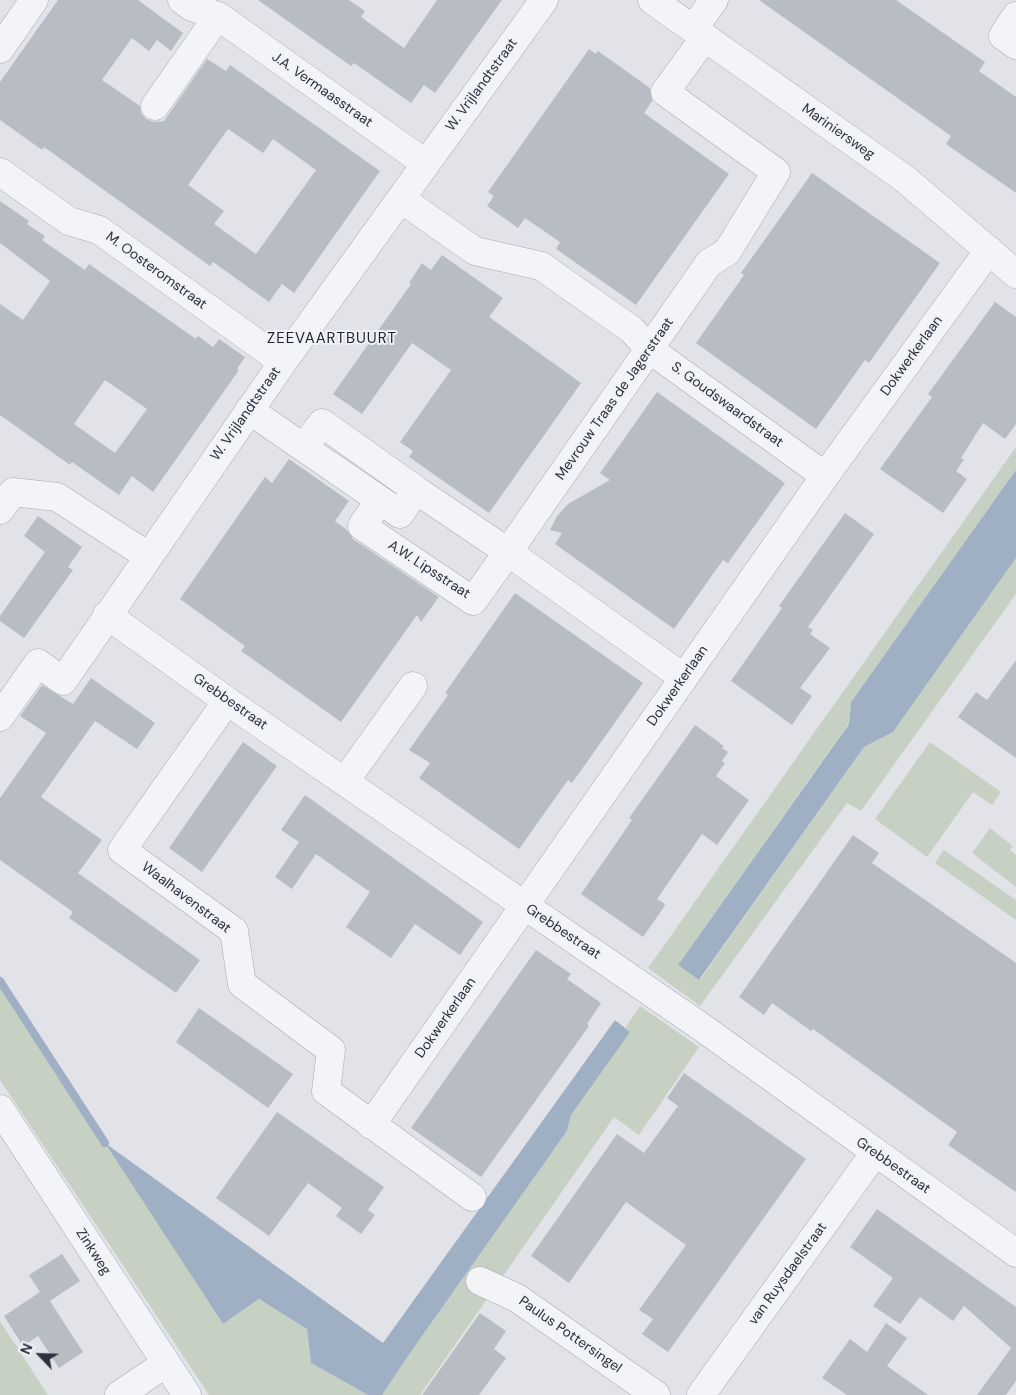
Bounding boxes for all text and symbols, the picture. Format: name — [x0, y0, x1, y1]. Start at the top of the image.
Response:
street label: W. Vrijlandtstraat — [443, 35, 521, 135]
street label: J.A. Vermaasstraat — [268, 49, 376, 131]
street label: Mariniersweg — [798, 101, 878, 163]
street label: M. Oosteromstraat — [102, 229, 210, 313]
street label: Dokwerkerlaan — [877, 313, 947, 399]
street label: Mevrouw Traas de Jagerstraat — [552, 315, 678, 483]
district label: ZEEVAARTBUURT — [265, 330, 399, 348]
street label: S. Goudswaardstraat — [668, 359, 786, 451]
street label: W. Vrijlandtstraat — [207, 364, 285, 464]
street label: A.W. Lipsstraat — [385, 537, 473, 603]
street label: Dokwerkerlaan — [644, 642, 712, 730]
street label: Grebbestraat — [190, 670, 270, 734]
street label: Waalhavenstraat — [138, 859, 234, 937]
street label: Grebbestraat — [522, 901, 604, 963]
street label: Dokwerkerlaan — [412, 974, 480, 1062]
street label: Grebbestraat — [853, 1134, 933, 1198]
street label: van Ruysdaelstraat — [745, 1219, 831, 1329]
street label: Zinkweg — [72, 1226, 114, 1278]
street label: Paulus Pottersingel — [515, 1293, 625, 1377]
north arrow — [15, 1330, 65, 1380]
text: N — [16, 1341, 37, 1357]

